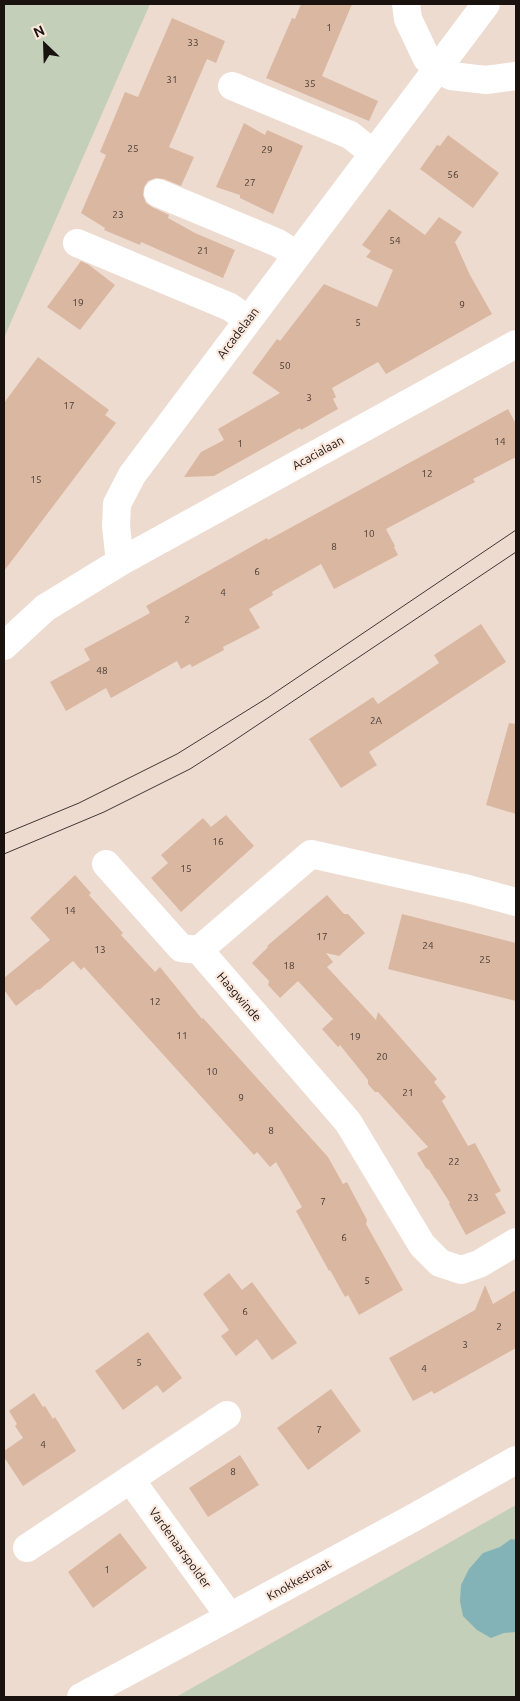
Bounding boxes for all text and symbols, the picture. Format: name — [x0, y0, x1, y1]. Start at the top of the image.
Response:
north arrow — [20, 20, 70, 70]
text: N — [31, 22, 47, 41]
house number: 1 — [326, 22, 332, 34]
house number: 33 — [187, 37, 199, 49]
house number: 31 — [166, 74, 178, 86]
house number: 35 — [304, 78, 316, 90]
house number: 25 — [127, 143, 139, 155]
house number: 29 — [261, 144, 273, 156]
house number: 56 — [447, 169, 459, 181]
house number: 27 — [244, 177, 256, 189]
house number: 23 — [112, 209, 124, 221]
house number: 54 — [389, 235, 401, 247]
house number: 21 — [197, 245, 209, 257]
house number: 19 — [72, 297, 84, 309]
house number: 9 — [459, 299, 465, 311]
street label: Arcadelaan — [214, 305, 262, 361]
house number: 5 — [355, 317, 361, 329]
house number: 50 — [279, 360, 291, 372]
house number: 3 — [306, 392, 312, 404]
house number: 17 — [63, 400, 75, 412]
street label: Acacialaan — [290, 433, 346, 473]
house number: 14 — [494, 436, 506, 448]
house number: 1 — [237, 438, 243, 450]
house number: 12 — [421, 468, 433, 480]
house number: 15 — [30, 474, 42, 486]
house number: 10 — [363, 528, 375, 540]
house number: 8 — [331, 541, 337, 553]
house number: 6 — [254, 566, 260, 578]
house number: 4 — [220, 587, 226, 599]
house number: 2 — [184, 614, 190, 626]
house number: 48 — [96, 665, 108, 677]
house number: 2A — [370, 715, 382, 727]
house number: 16 — [212, 836, 224, 848]
house number: 15 — [180, 863, 192, 875]
house number: 14 — [64, 905, 76, 917]
house number: 17 — [316, 931, 328, 943]
house number: 24 — [422, 940, 434, 952]
house number: 13 — [94, 944, 106, 956]
house number: 25 — [479, 954, 491, 966]
house number: 18 — [283, 960, 295, 972]
street label: Haagwinde — [214, 970, 264, 1024]
house number: 12 — [149, 996, 161, 1008]
house number: 11 — [176, 1030, 188, 1042]
house number: 19 — [349, 1031, 361, 1043]
house number: 20 — [376, 1051, 388, 1063]
house number: 10 — [206, 1066, 218, 1078]
house number: 21 — [402, 1087, 414, 1099]
house number: 9 — [238, 1092, 244, 1104]
house number: 8 — [268, 1125, 274, 1137]
house number: 22 — [448, 1156, 460, 1168]
house number: 23 — [467, 1192, 479, 1204]
house number: 7 — [320, 1196, 326, 1208]
house number: 6 — [341, 1232, 347, 1244]
house number: 5 — [364, 1275, 370, 1287]
house number: 6 — [242, 1306, 248, 1318]
house number: 2 — [496, 1321, 502, 1333]
house number: 3 — [462, 1339, 468, 1351]
house number: 5 — [136, 1357, 142, 1369]
house number: 4 — [421, 1363, 427, 1375]
house number: 7 — [316, 1424, 322, 1436]
house number: 4 — [40, 1439, 46, 1451]
house number: 8 — [230, 1466, 236, 1478]
street label: Vardenaarspolder — [146, 1505, 214, 1591]
street label: Knokkestraat — [264, 1556, 334, 1604]
house number: 1 — [104, 1564, 110, 1576]

